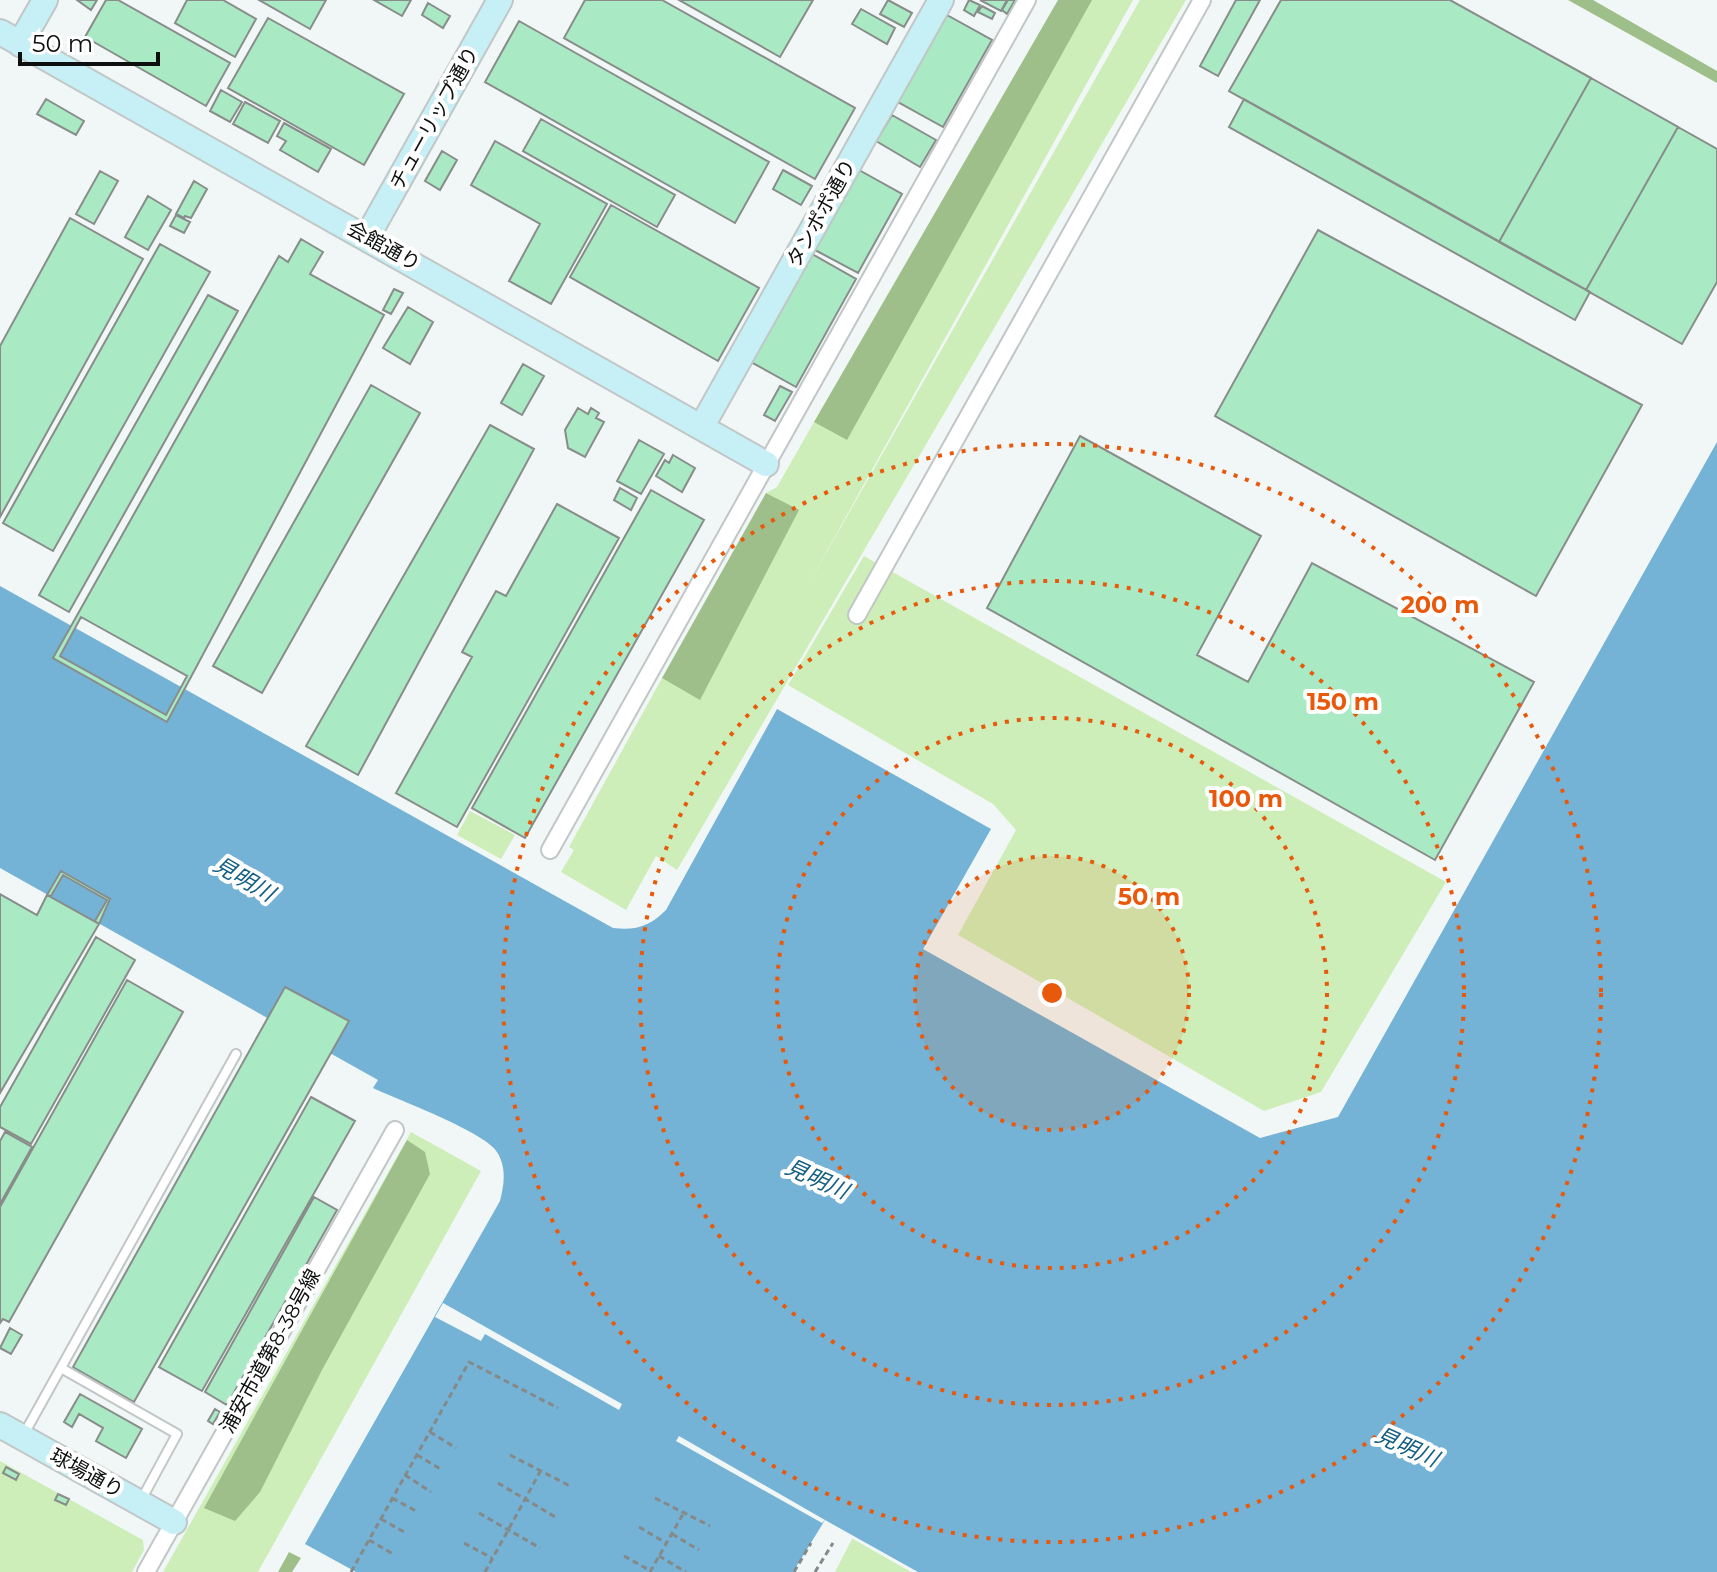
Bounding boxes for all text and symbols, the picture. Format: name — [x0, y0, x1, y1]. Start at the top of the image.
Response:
scale bar — [20, 16, 158, 66]
text: 50 m — [32, 29, 93, 58]
street label: チューリップ通り — [385, 42, 483, 194]
street label: タンポポ通り — [781, 155, 861, 271]
street label: 会館通り — [343, 216, 425, 276]
text: 200 m — [1401, 590, 1479, 619]
text: 150 m — [1307, 687, 1379, 716]
text: 100 m — [1209, 784, 1283, 813]
water label: 見明川 — [209, 851, 281, 908]
text: 50 m — [1118, 882, 1180, 911]
centre of rings — [1038, 979, 1066, 1007]
water label: 見明川 — [781, 1153, 854, 1206]
street label: 浦安市道第8-38号線 — [215, 1265, 325, 1437]
water label: 見明川 — [1371, 1421, 1444, 1474]
street label: 球場通り — [46, 1443, 128, 1503]

